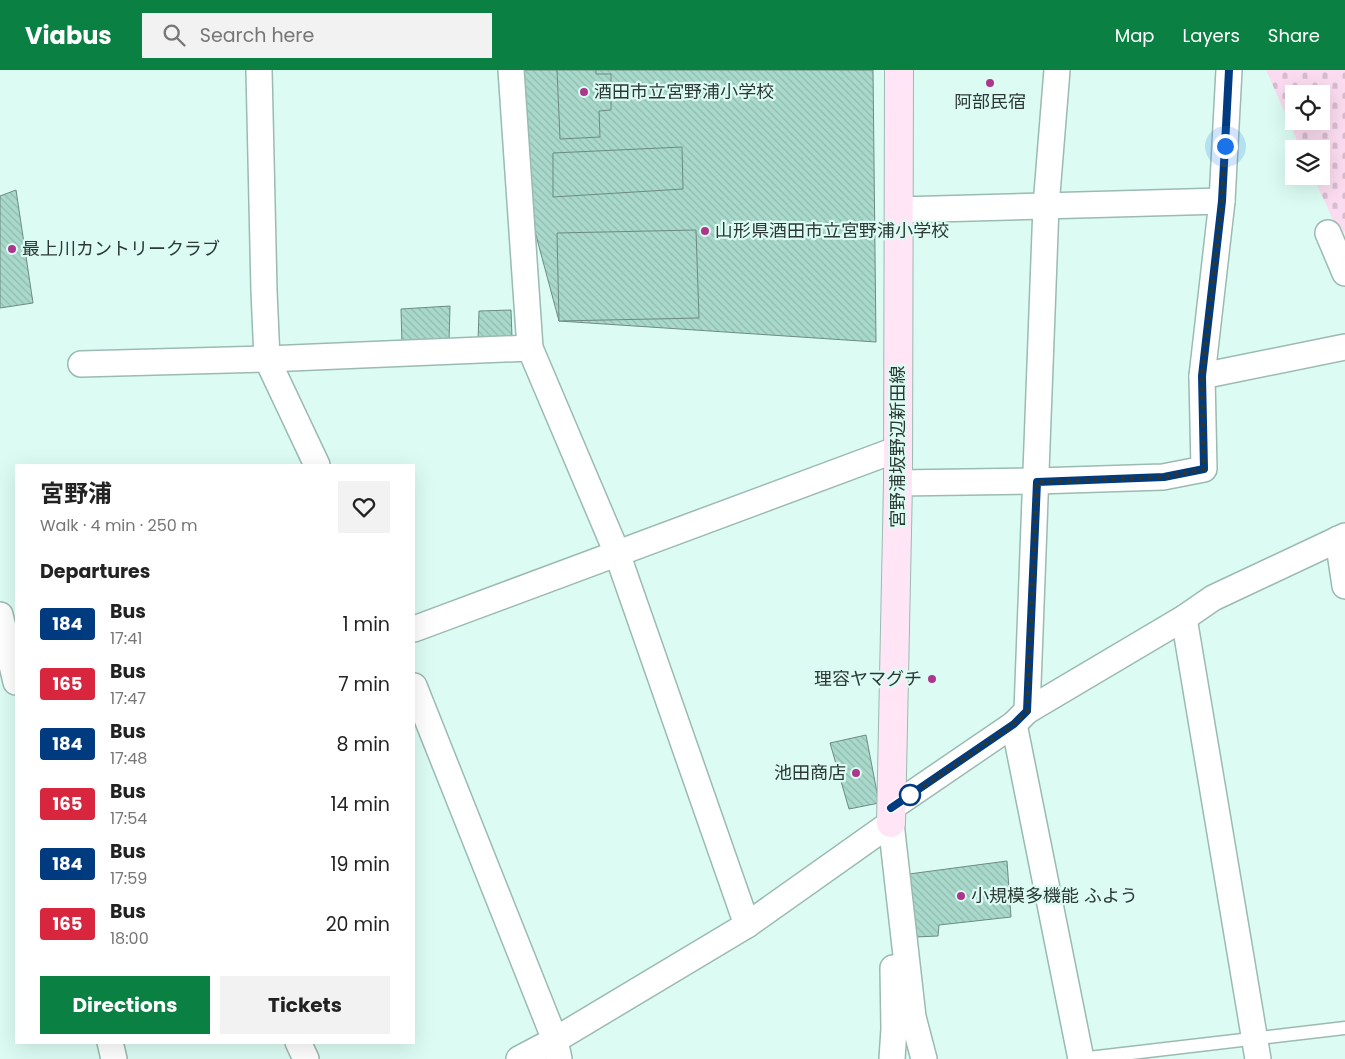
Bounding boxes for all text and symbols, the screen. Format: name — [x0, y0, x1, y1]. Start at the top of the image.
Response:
search box — [142, 13, 492, 58]
text: Viabus — [25, 19, 112, 52]
icon: search — [160, 21, 188, 49]
text: Search here — [200, 22, 314, 49]
text: Map — [1115, 23, 1155, 48]
text: Layers — [1183, 23, 1240, 48]
text: Share — [1268, 23, 1320, 48]
marker: 阿部民宿 — [984, 77, 996, 89]
place label: 酒田市立宮野浦小学校 — [594, 79, 774, 104]
map controls — [1285, 85, 1330, 185]
button: locate — [1285, 85, 1330, 130]
marker: 酒田市立宮野浦小学校 — [578, 86, 590, 98]
place label: 阿部民宿 — [954, 89, 1026, 114]
your location — [1213, 134, 1238, 159]
button: layers — [1285, 140, 1330, 185]
place label: 山形県酒田市立宮野浦小学校 — [715, 218, 949, 243]
marker: 山形県酒田市立宮野浦小学校 — [699, 225, 711, 237]
place label: 最上川カントリークラブ — [22, 236, 220, 261]
marker: 最上川カントリークラブ — [6, 243, 18, 255]
street label: 宮野浦坂野辺新田線 — [885, 366, 910, 528]
text: 宮野浦 — [40, 477, 112, 510]
button: heart — [338, 481, 390, 533]
text: Walk · 4 min · 250 m — [40, 514, 198, 537]
text: Departures — [40, 558, 150, 585]
text: Bus — [110, 598, 146, 625]
text: 184 — [52, 611, 83, 636]
text: 1 min — [342, 611, 390, 638]
text: 17:41 — [110, 627, 142, 650]
text: Bus — [110, 658, 146, 685]
place label: 理容ヤマグチ — [814, 666, 922, 691]
text: 165 — [53, 671, 82, 696]
text: 7 min — [338, 671, 390, 698]
marker: 理容ヤマグチ — [926, 673, 938, 685]
text: 17:47 — [110, 687, 146, 710]
text: Bus — [110, 718, 146, 745]
text: 184 — [52, 731, 83, 756]
text: 8 min — [337, 731, 390, 758]
text: 17:48 — [110, 747, 147, 770]
place label: 池田商店 — [774, 760, 846, 785]
marker: 池田商店 — [850, 767, 862, 779]
text: Bus — [110, 778, 146, 805]
unlabelled marker — [899, 784, 921, 806]
text: 165 — [53, 791, 82, 816]
text: 14 min — [330, 791, 390, 818]
text: 17:54 — [110, 807, 147, 830]
text: Bus — [110, 838, 146, 865]
text: 184 — [52, 851, 83, 876]
text: 19 min — [330, 851, 390, 878]
text: 17:59 — [110, 867, 147, 890]
place label: 小規模多機能 ふよう — [971, 883, 1138, 908]
marker: 小規模多機能 ふよう — [955, 890, 967, 902]
text: Bus — [110, 898, 146, 925]
text: 165 — [53, 911, 82, 936]
text: 20 min — [326, 911, 390, 938]
text: 18:00 — [110, 927, 149, 950]
button: Directions — [40, 976, 210, 1034]
button: Tickets — [220, 976, 390, 1034]

